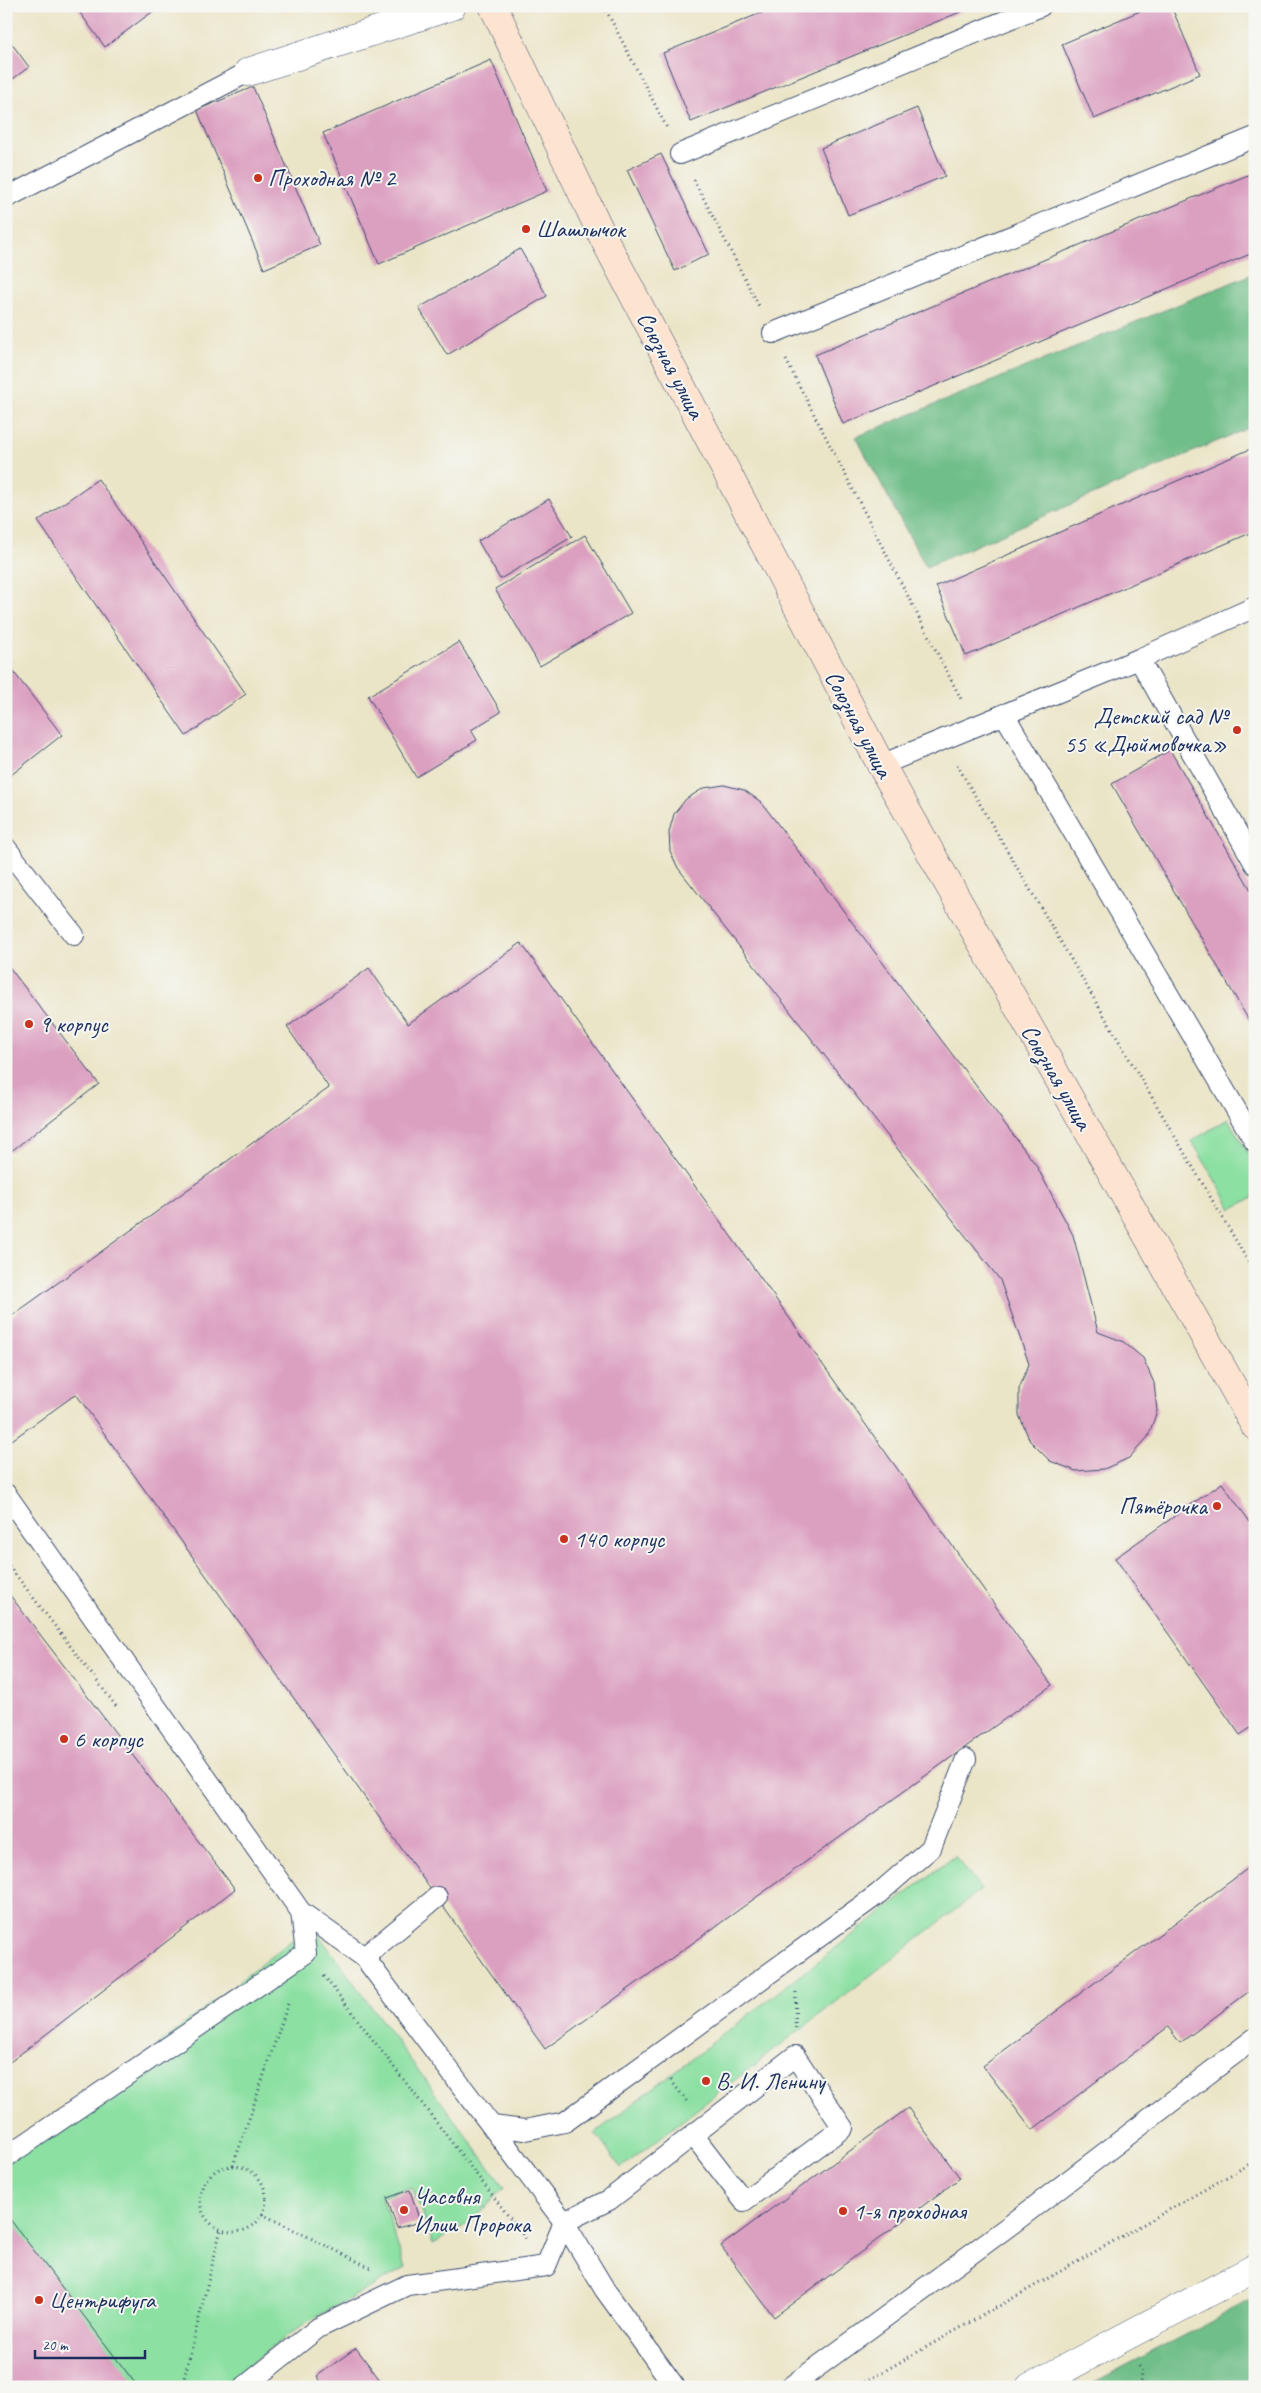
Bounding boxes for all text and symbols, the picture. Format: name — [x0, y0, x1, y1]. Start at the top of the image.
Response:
place label: Проходная № 2 — [268, 163, 397, 193]
marker: Проходная № 2 — [252, 172, 264, 184]
place label: Шашлычок — [536, 214, 627, 244]
marker: Шашлычок — [520, 223, 532, 235]
street label: Союзная улица — [629, 306, 712, 426]
street label: Союзная улица — [817, 665, 900, 785]
place label: Детский сад № 55 «Дюймовочка» — [1064, 701, 1230, 759]
marker: Детский сад № 55 «Дюймовочка» — [1231, 724, 1243, 736]
place label: 9 корпус — [39, 1009, 109, 1039]
marker: 9 корпус — [23, 1018, 35, 1030]
street label: Союзная улица — [1014, 1019, 1100, 1137]
place label: Пятёрочка — [1119, 1491, 1208, 1521]
marker: Пятёрочка — [1211, 1500, 1223, 1512]
place label: 140 корпус — [574, 1524, 666, 1554]
marker: 140 корпус — [558, 1533, 570, 1545]
place label: 6 корпус — [74, 1724, 144, 1754]
marker: 6 корпус — [58, 1733, 70, 1745]
place label: В. И. Ленину — [716, 2066, 827, 2096]
marker: В. И. Ленину — [700, 2075, 712, 2087]
place label: Часовня Илии Пророка — [414, 2181, 532, 2239]
place label: 1-я проходная — [853, 2196, 967, 2226]
marker: Часовня Илии Пророка — [398, 2204, 410, 2216]
marker: 1-я проходная — [837, 2205, 849, 2217]
place label: Центрифуга — [49, 2285, 157, 2315]
marker: Центрифуга — [33, 2294, 45, 2306]
scale bar — [35, 2328, 145, 2360]
text: 20 m — [42, 2336, 69, 2355]

